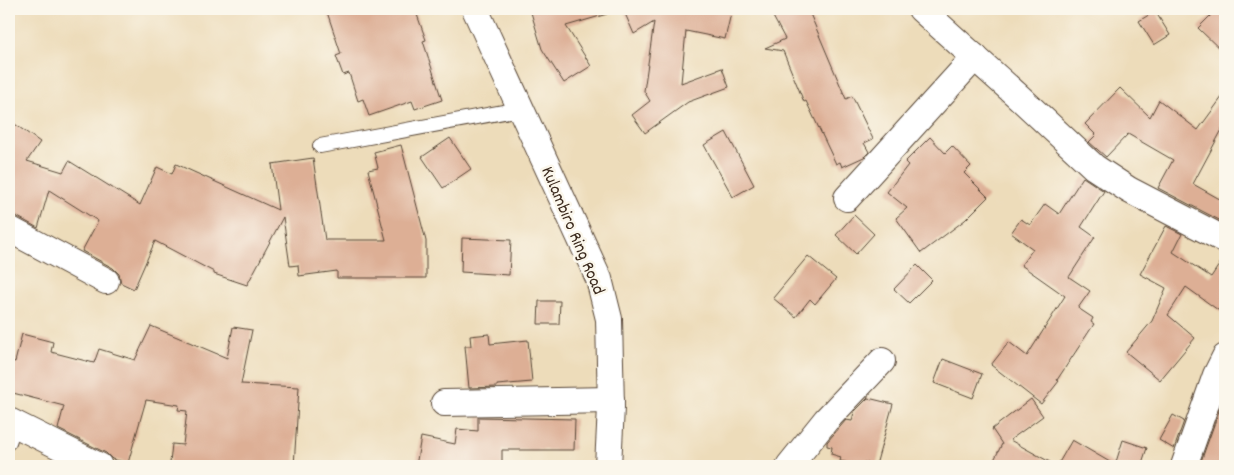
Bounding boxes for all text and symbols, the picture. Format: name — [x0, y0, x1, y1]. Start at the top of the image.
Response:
street label: Kulambiro Ring Road — [533, 163, 610, 299]

